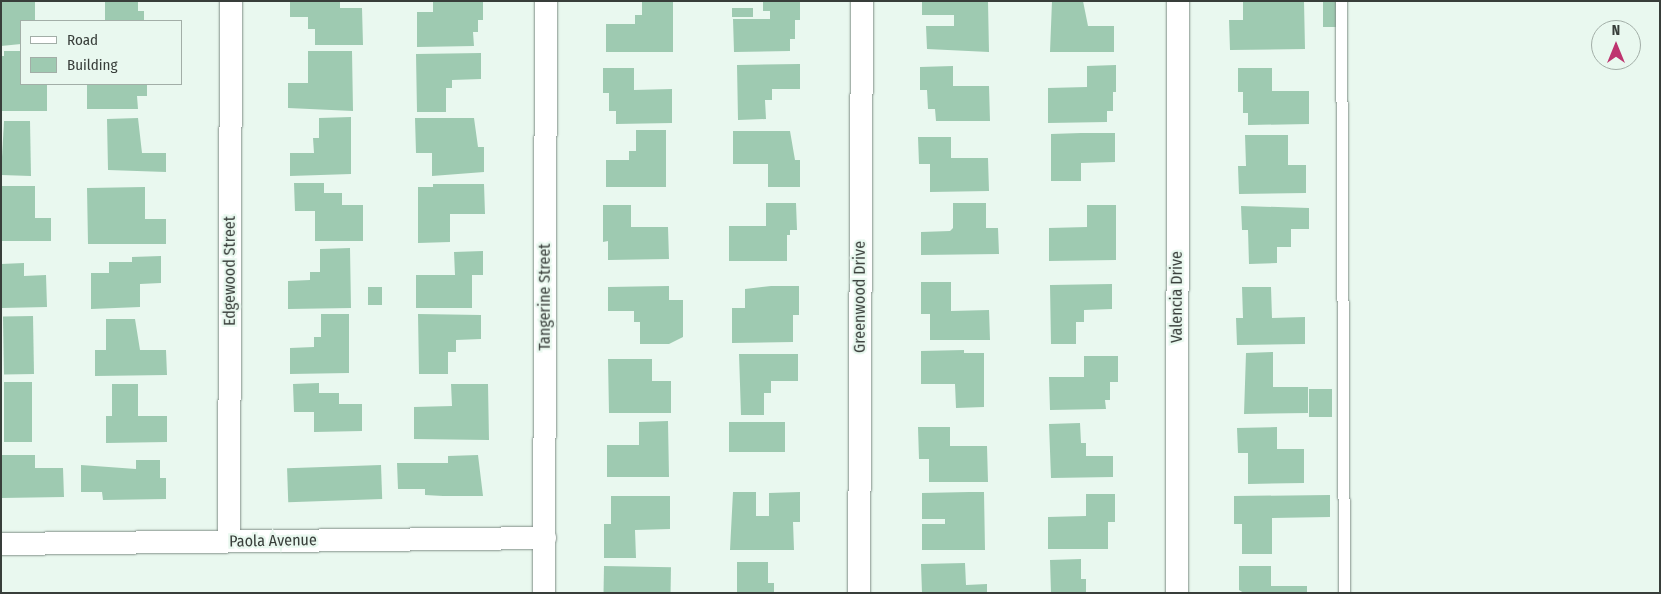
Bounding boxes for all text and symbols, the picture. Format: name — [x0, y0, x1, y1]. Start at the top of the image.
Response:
legend — [20, 20, 182, 85]
north arrow — [1591, 20, 1641, 70]
text: N — [1612, 22, 1620, 39]
text: Road — [67, 31, 98, 49]
text: Building — [67, 56, 118, 74]
street label: Edgewood Street — [220, 216, 240, 326]
street label: Greenwood Drive — [850, 241, 870, 353]
street label: Tangerine Street — [535, 243, 555, 351]
street label: Valencia Drive — [1167, 251, 1187, 343]
street label: Paola Avenue — [229, 531, 317, 551]

